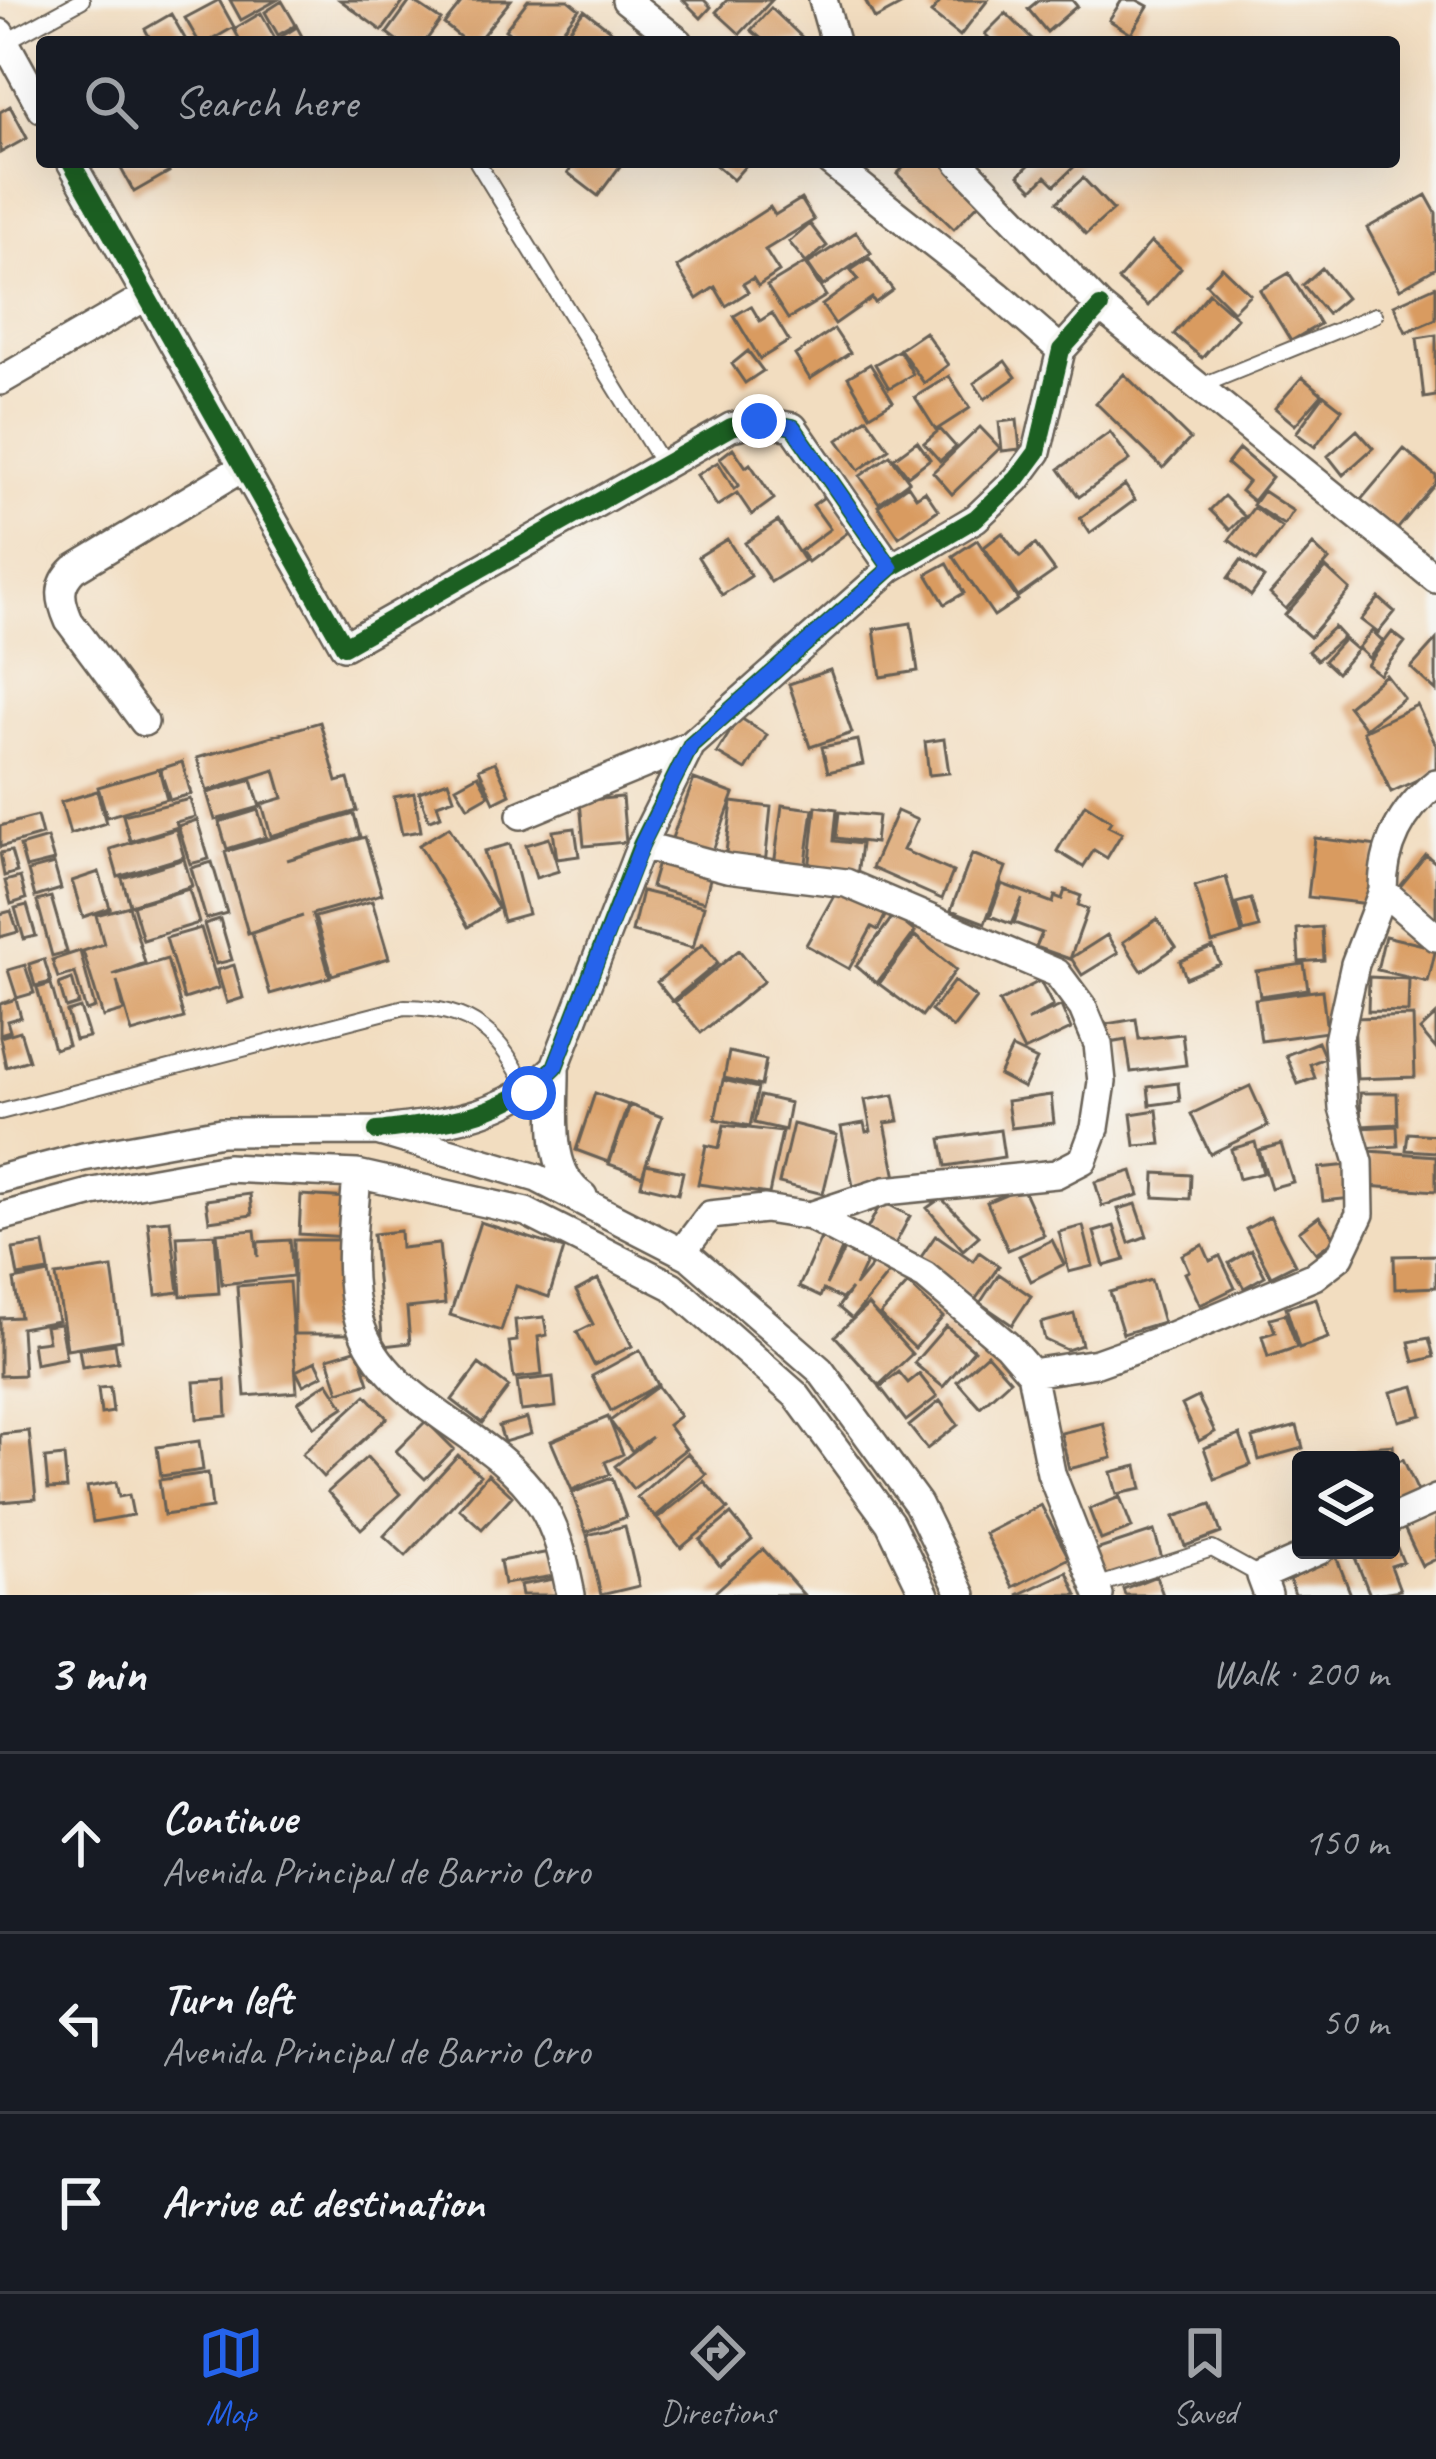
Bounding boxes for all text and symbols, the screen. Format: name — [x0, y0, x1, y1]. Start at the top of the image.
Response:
search box — [36, 36, 1400, 168]
icon: search — [78, 69, 144, 135]
text: Search here — [174, 74, 357, 131]
route end — [732, 394, 786, 448]
route start — [502, 1066, 556, 1120]
map controls — [1292, 1451, 1400, 1559]
button: layers — [1292, 1451, 1400, 1559]
text: 3 min — [48, 1641, 146, 1705]
text: Walk · 200 m — [1212, 1649, 1388, 1698]
text: Continue — [162, 1790, 296, 1847]
icon: ahead — [48, 1810, 114, 1876]
text: 150 m — [1304, 1818, 1388, 1867]
text: Avenida Principal de Barrio Coro — [162, 1847, 590, 1896]
text: Turn left — [162, 1970, 292, 2027]
icon: left — [48, 1990, 114, 2056]
text: 50 m — [1322, 1998, 1388, 2047]
text: Avenida Principal de Barrio Coro — [162, 2027, 590, 2076]
icon: arrive — [48, 2170, 114, 2236]
text: Arrive at destination — [162, 2174, 484, 2231]
tab: Map — [198, 2320, 264, 2434]
tab: Directions — [661, 2320, 775, 2434]
tab: Saved — [1172, 2320, 1238, 2434]

